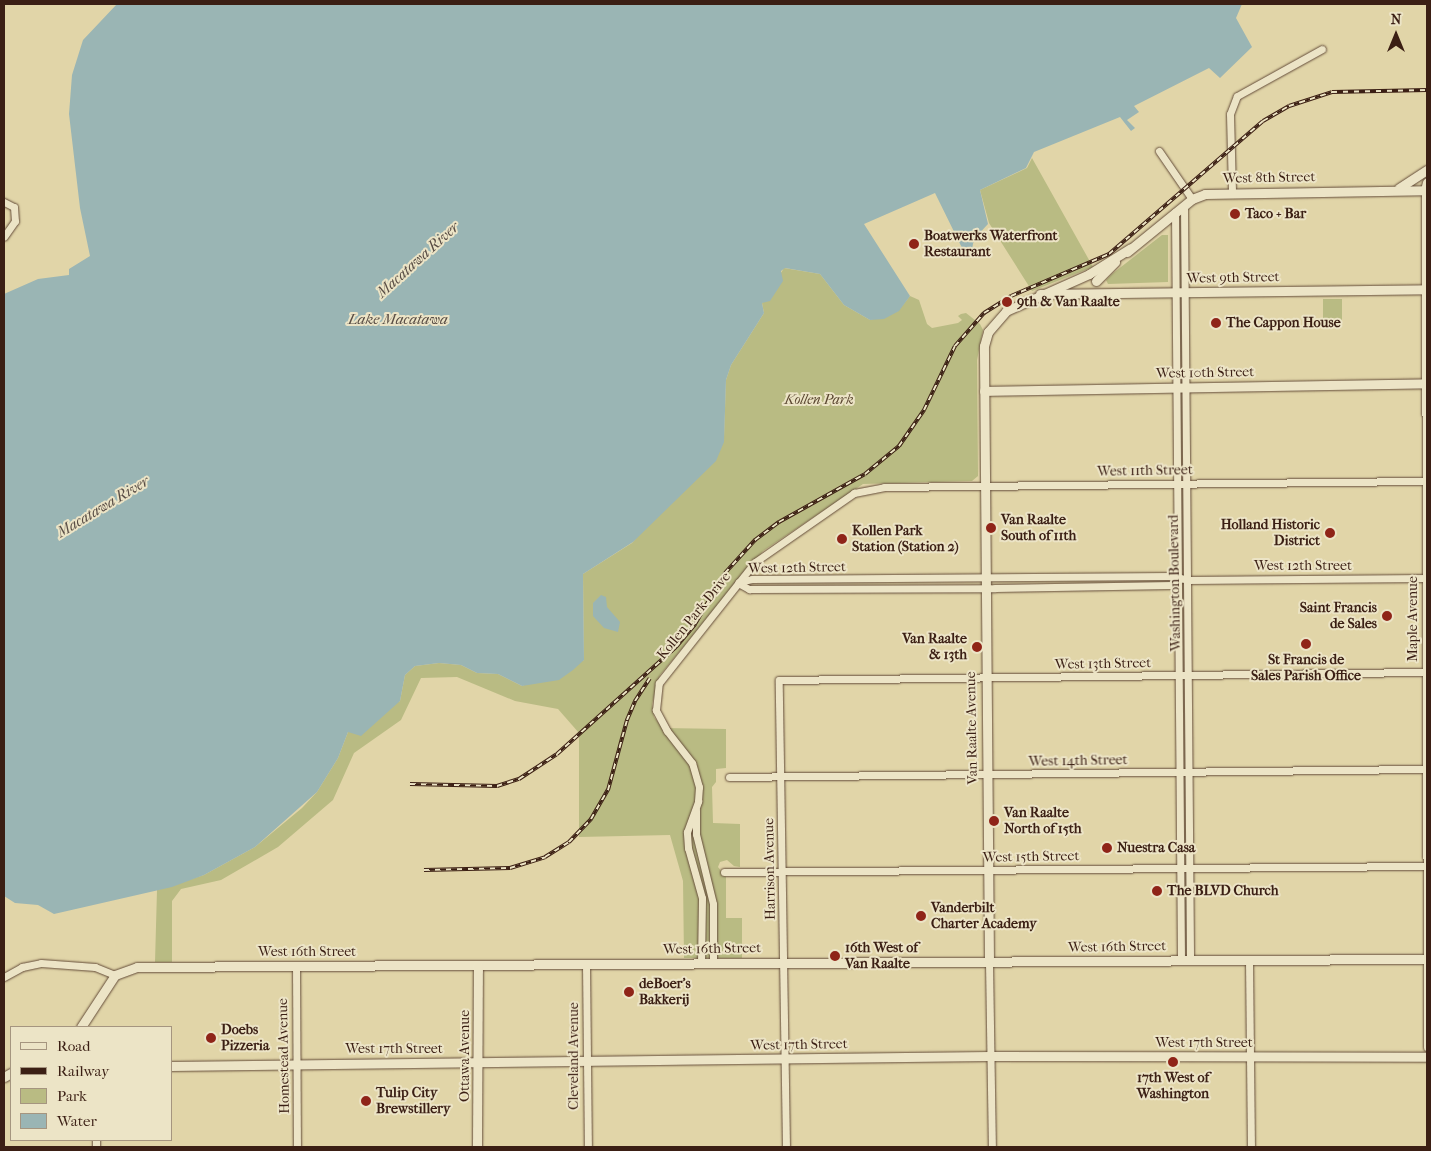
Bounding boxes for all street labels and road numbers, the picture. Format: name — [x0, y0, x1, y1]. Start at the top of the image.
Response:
street label: West 8th Street — [1222, 169, 1316, 187]
street label: West 9th Street — [1186, 269, 1280, 287]
street label: West 10th Street — [1156, 364, 1254, 382]
street label: West 11th Street — [1097, 462, 1193, 480]
street label: Washington Boulevard — [1165, 515, 1185, 651]
street label: West 12th Street — [1254, 558, 1352, 574]
street label: West 12th Street — [748, 559, 846, 577]
street label: Kollen Park Drive — [654, 569, 734, 663]
street label: Maple Avenue — [1405, 576, 1421, 662]
street label: West 13th Street — [1055, 655, 1151, 673]
street label: Van Raalte Avenue — [963, 671, 981, 785]
street label: West 14th Street — [1028, 752, 1128, 770]
street label: Harrison Avenue — [761, 818, 779, 920]
street label: West 15th Street — [983, 848, 1079, 866]
street label: West 16th Street — [1068, 938, 1166, 956]
street label: West 16th Street — [663, 940, 761, 958]
street label: West 16th Street — [258, 944, 356, 960]
street label: Homestead Avenue — [275, 998, 293, 1114]
street label: Cleveland Avenue — [566, 1002, 582, 1110]
street label: Ottawa Avenue — [457, 1010, 473, 1102]
street label: West 17th Street — [1155, 1035, 1253, 1051]
street label: West 17th Street — [750, 1036, 848, 1054]
street label: West 17th Street — [345, 1041, 443, 1057]

